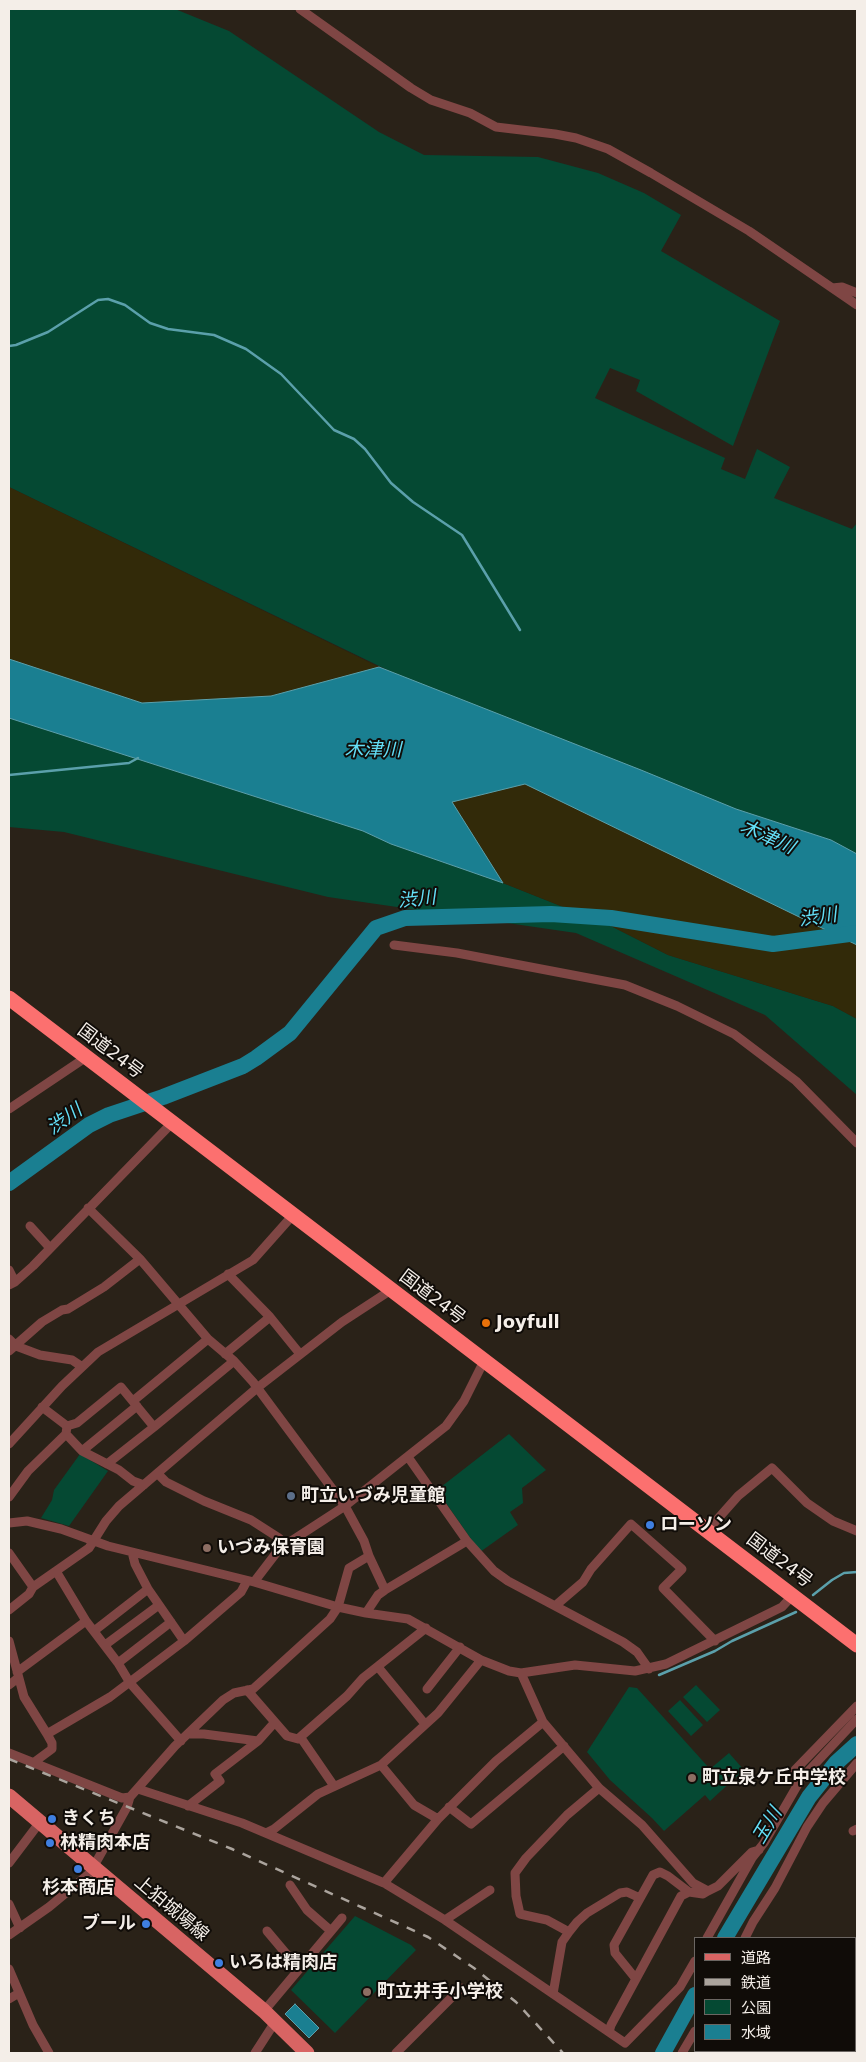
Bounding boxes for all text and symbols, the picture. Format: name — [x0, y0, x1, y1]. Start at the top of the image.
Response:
water label: 木津川 — [345, 740, 401, 762]
water label: 木津川 — [736, 816, 798, 860]
water label: 渋川 — [397, 887, 437, 913]
water label: 渋川 — [798, 904, 838, 932]
street label: 国道24号 — [73, 1020, 147, 1084]
water label: 渋川 — [43, 1100, 87, 1140]
street label: 国道24号 — [395, 1266, 469, 1330]
place label: Joyfull — [496, 1312, 560, 1334]
marker: Joyfull — [480, 1317, 492, 1329]
place label: 町立いづみ児童館 — [301, 1485, 445, 1507]
marker: 町立いづみ児童館 — [285, 1490, 297, 1502]
place label: ローソン — [660, 1514, 732, 1536]
marker: ローソン — [644, 1519, 656, 1531]
street label: 国道24号 — [742, 1529, 816, 1593]
place label: いづみ保育園 — [217, 1537, 325, 1559]
marker: いづみ保育園 — [201, 1542, 213, 1554]
place label: 町立泉ケ丘中学校 — [702, 1767, 846, 1789]
marker: 町立泉ケ丘中学校 — [686, 1772, 698, 1784]
water label: 玉川 — [748, 1804, 788, 1848]
place label: きくち — [62, 1808, 116, 1830]
marker: きくち — [46, 1813, 58, 1825]
place label: 林精肉本店 — [60, 1832, 150, 1854]
marker: 林精肉本店 — [44, 1837, 56, 1849]
marker: 杉本商店 — [72, 1863, 84, 1875]
street label: 上狛城陽線 — [130, 1872, 212, 1946]
place label: 杉本商店 — [42, 1877, 114, 1899]
place label: ブール — [82, 1913, 136, 1935]
marker: ブール — [140, 1918, 152, 1930]
legend — [694, 1937, 856, 2052]
text: 道路 — [741, 1949, 771, 1967]
place label: いろは精肉店 — [229, 1952, 337, 1974]
marker: いろは精肉店 — [213, 1957, 225, 1969]
text: 鉄道 — [741, 1974, 771, 1992]
place label: 町立井手小学校 — [377, 1981, 503, 2003]
marker: 町立井手小学校 — [361, 1986, 373, 1998]
text: 公園 — [741, 1999, 771, 2017]
text: 水域 — [741, 2024, 771, 2042]

